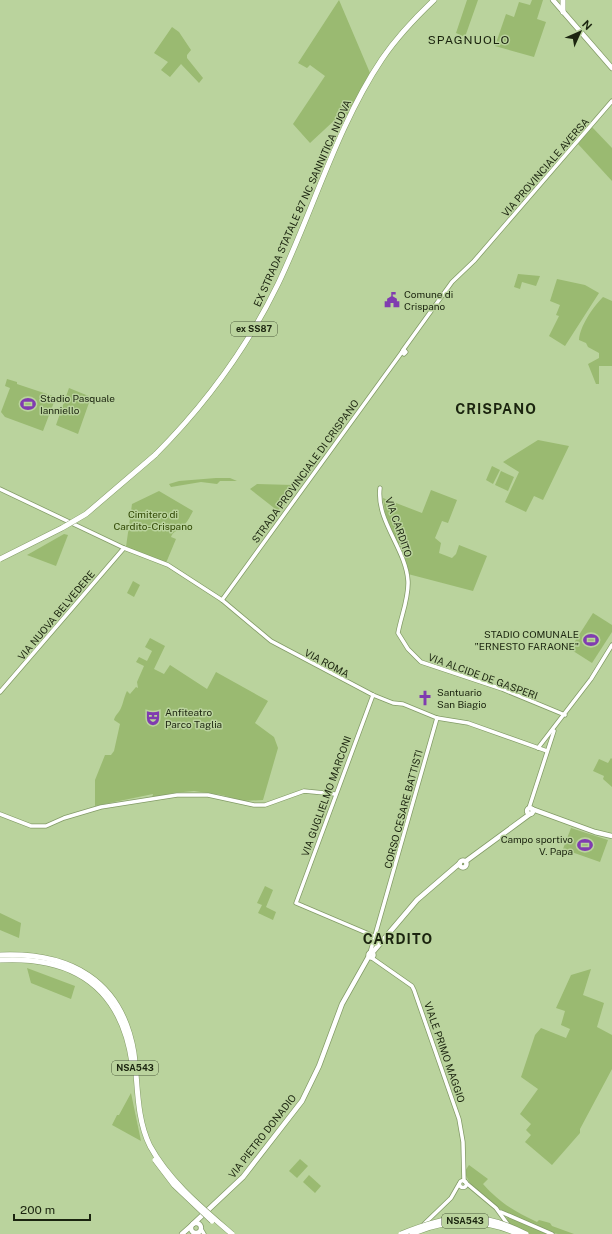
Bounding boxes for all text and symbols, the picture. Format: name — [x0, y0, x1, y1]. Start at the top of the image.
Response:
north arrow — [560, 12, 600, 52]
text: N — [580, 18, 594, 32]
district label: SPAGNUOLO — [428, 33, 510, 47]
street label: EX STRADA STATALE 87 NC SANNITICA NUOVA — [251, 98, 353, 308]
street label: VIA PROVINCIALE AVERSA — [499, 115, 591, 219]
place label: Comune di Crispano — [404, 288, 453, 312]
public building icon: Comune di Crispano — [383, 291, 401, 309]
road number: ex SS87 — [231, 322, 277, 336]
place label: Stadio Pasquale Ianniello — [40, 392, 115, 416]
sports icon: Stadio Pasquale Ianniello — [19, 395, 37, 413]
street label: STRADA PROVINCIALE DI CRISPANO — [249, 397, 361, 545]
district label: CRISPANO — [455, 401, 537, 417]
street label: VIA CARDITO — [383, 495, 415, 559]
park label: Cimitero di Cardito-Crispano — [113, 508, 193, 532]
street label: VIA NUOVA BELVEDERE — [15, 568, 97, 662]
place label: STADIO COMUNALE "ERNESTO FARAONE" — [474, 628, 579, 652]
sports icon: STADIO COMUNALE "ERNESTO FARAONE" — [582, 631, 600, 649]
street label: VIA ROMA — [303, 646, 351, 680]
street label: VIA ALCIDE DE GASPERI — [427, 651, 539, 701]
place label: Santuario San Biagio — [437, 686, 487, 710]
church icon: Santuario San Biagio — [416, 689, 434, 707]
place label: Anfiteatro Parco Taglia — [165, 706, 222, 730]
theatre icon: Anfiteatro Parco Taglia — [144, 709, 162, 727]
street label: VIA GUGLIELMO MARCONI — [299, 734, 353, 858]
street label: CORSO CESARE BATTISTI — [381, 748, 425, 870]
place label: Campo sportivo V. Papa — [501, 833, 573, 857]
sports icon: Campo sportivo V. Papa — [576, 836, 594, 854]
district label: CARDITO — [363, 931, 433, 947]
street label: VIALE PRIMO MAGGIO — [422, 1000, 468, 1104]
road number: NSA543 — [112, 1061, 158, 1075]
street label: VIA PIETRO DONADIO — [226, 1092, 298, 1180]
scale bar — [14, 1196, 90, 1222]
text: 200 m — [20, 1203, 55, 1217]
road number: NSA543 — [442, 1214, 488, 1228]

